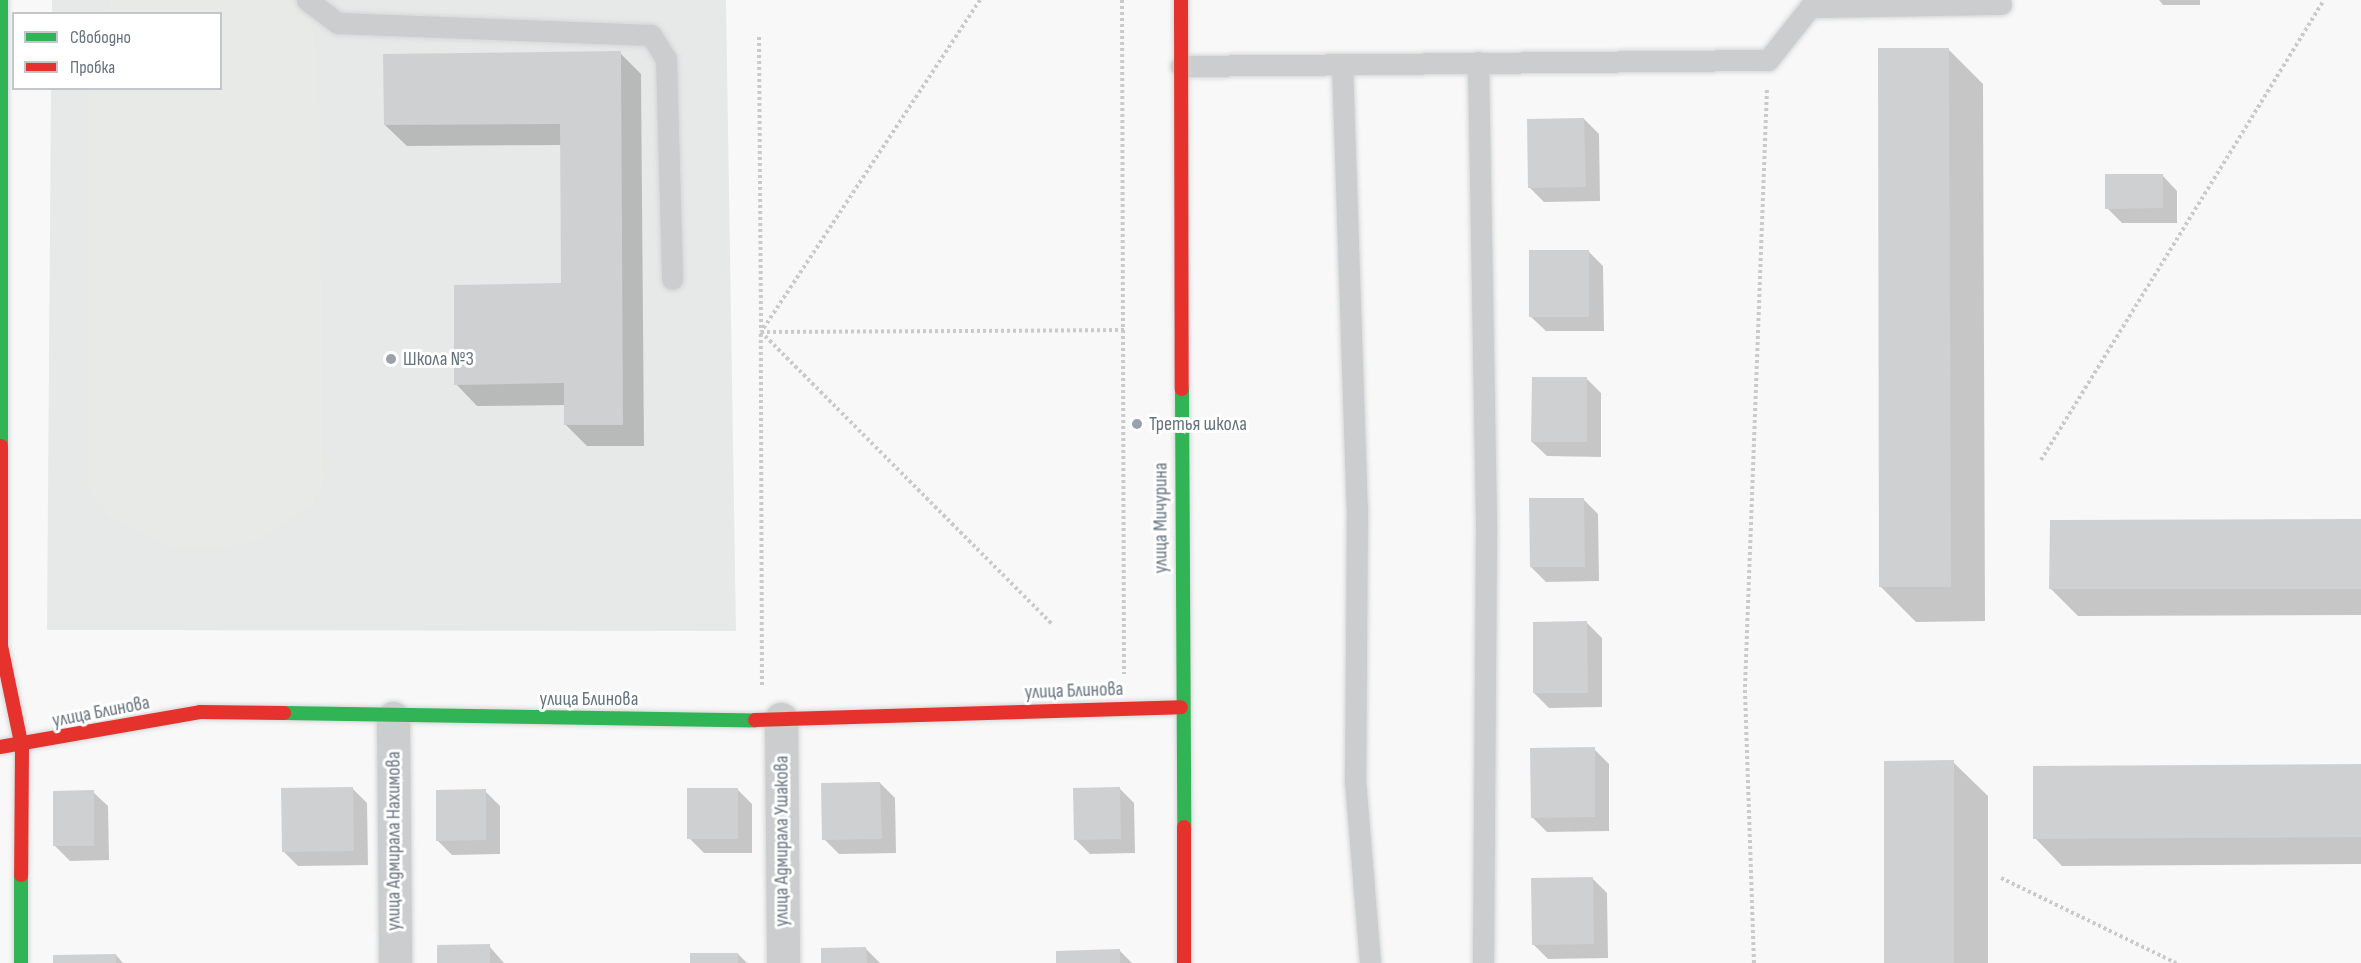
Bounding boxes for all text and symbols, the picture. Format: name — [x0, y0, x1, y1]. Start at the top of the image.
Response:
legend — [12, 12, 222, 90]
text: Свободно — [70, 27, 131, 48]
text: Пробка — [70, 57, 115, 78]
place label: Школа №3 — [403, 347, 474, 371]
marker: Школа №3 — [384, 352, 398, 366]
place label: Третья школа — [1149, 412, 1247, 436]
marker: Третья школа — [1130, 417, 1144, 431]
street label: улица Мичурина — [1149, 463, 1173, 573]
street label: улица Блинова — [1024, 677, 1124, 705]
street label: улица Блинова — [540, 687, 638, 711]
street label: улица Блинова — [50, 691, 152, 733]
street label: улица Адмирала Нахимова — [382, 751, 406, 931]
street label: улица Адмирала Ушакова — [770, 755, 794, 927]

